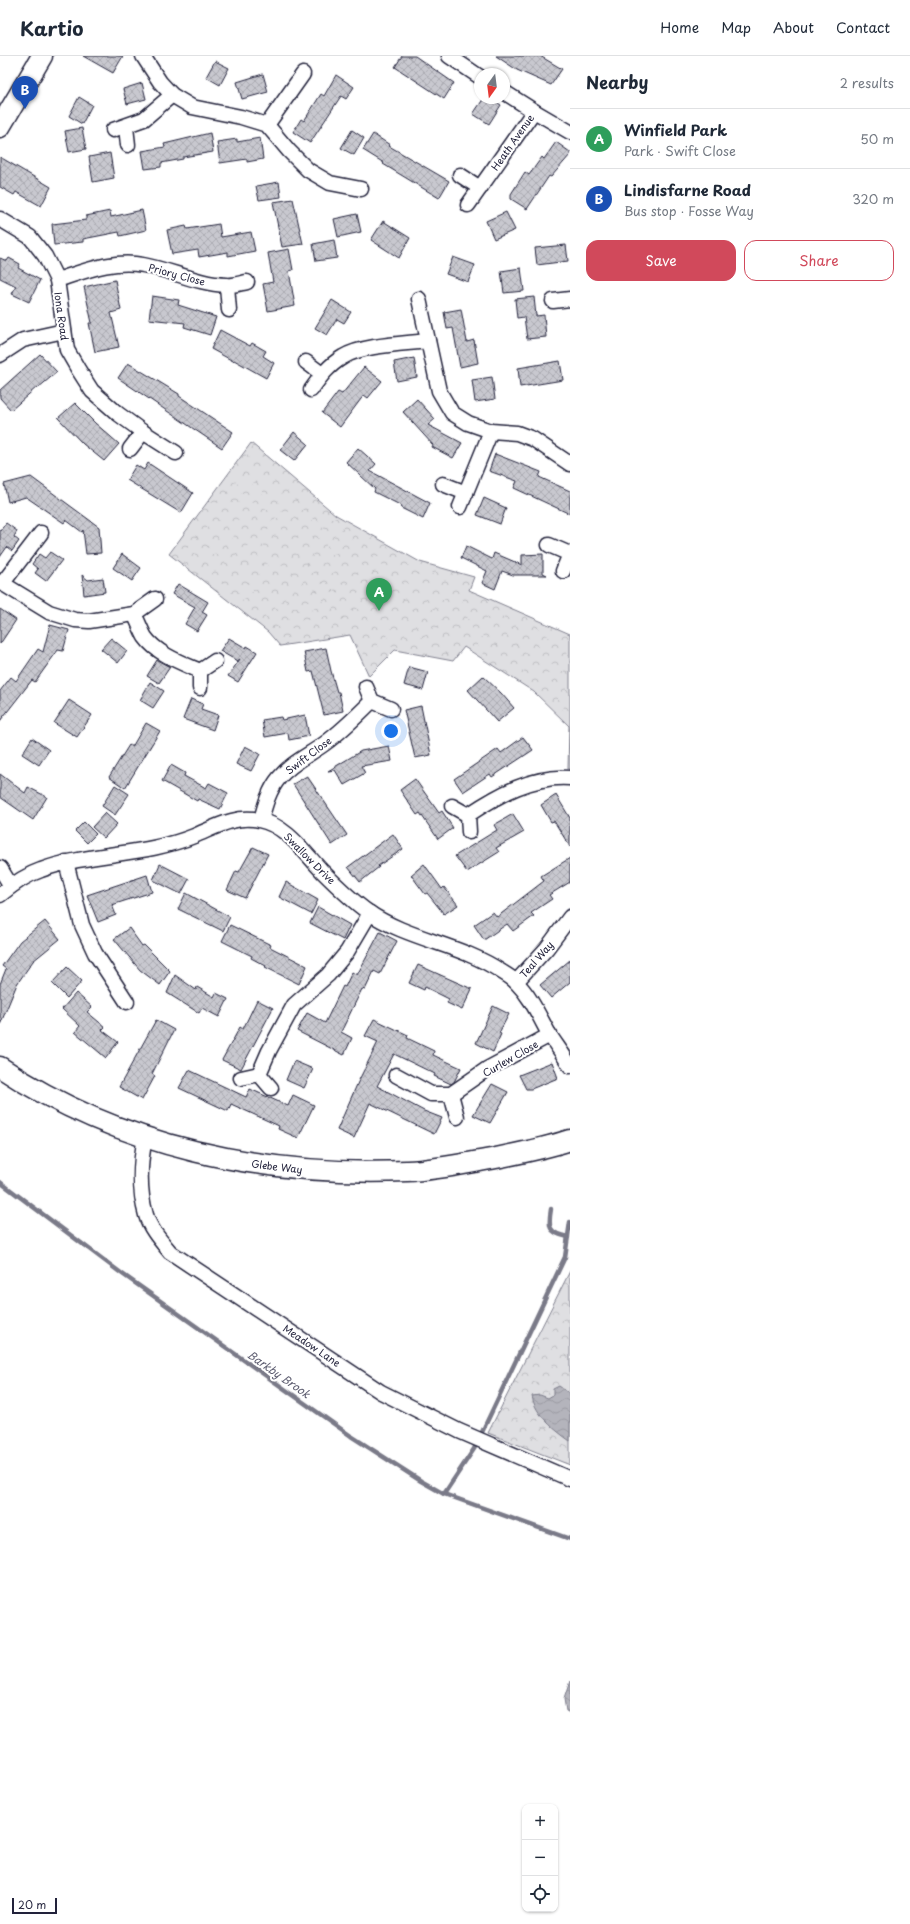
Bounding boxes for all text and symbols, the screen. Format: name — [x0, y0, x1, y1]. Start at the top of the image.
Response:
text: Kartio — [20, 14, 83, 42]
text: Home — [660, 17, 699, 38]
text: Map — [721, 17, 751, 38]
text: About — [773, 17, 814, 38]
text: Contact — [836, 17, 890, 38]
north arrow — [474, 68, 510, 104]
text: Nearby — [586, 69, 648, 95]
text: 2 results — [840, 73, 894, 92]
pin: B — [12, 76, 38, 109]
street label: Heath Avenue — [487, 110, 537, 173]
text: Winfield Park — [624, 118, 727, 141]
text: A — [594, 129, 604, 148]
text: 50 m — [860, 129, 894, 148]
text: Park · Swift Close — [624, 141, 736, 160]
text: Lindisfarne Road — [624, 178, 751, 201]
text: B — [595, 189, 603, 208]
text: 320 m — [852, 189, 894, 208]
text: Bus stop · Fosse Way — [624, 201, 754, 220]
button: Save — [586, 240, 736, 281]
button: Share — [744, 240, 894, 281]
street label: Priory Close — [147, 259, 207, 290]
street label: Iona Road — [51, 291, 73, 341]
pin: A — [366, 578, 392, 611]
your location — [381, 721, 401, 741]
street label: Swift Close — [282, 733, 334, 777]
street label: Swallow Drive — [281, 829, 339, 887]
street label: Teal Way — [516, 937, 556, 981]
street label: Curlew Close — [479, 1036, 541, 1080]
street label: Glebe Way — [251, 1155, 304, 1177]
street label: Meadow Lane — [280, 1320, 344, 1370]
water label: Barkby Brook — [244, 1346, 315, 1402]
map controls — [522, 1804, 558, 1912]
button: + — [522, 1804, 558, 1840]
button: − — [522, 1840, 558, 1876]
button: locate — [522, 1876, 558, 1912]
scale bar — [12, 1896, 57, 1915]
text: 20 m — [18, 1896, 46, 1913]

